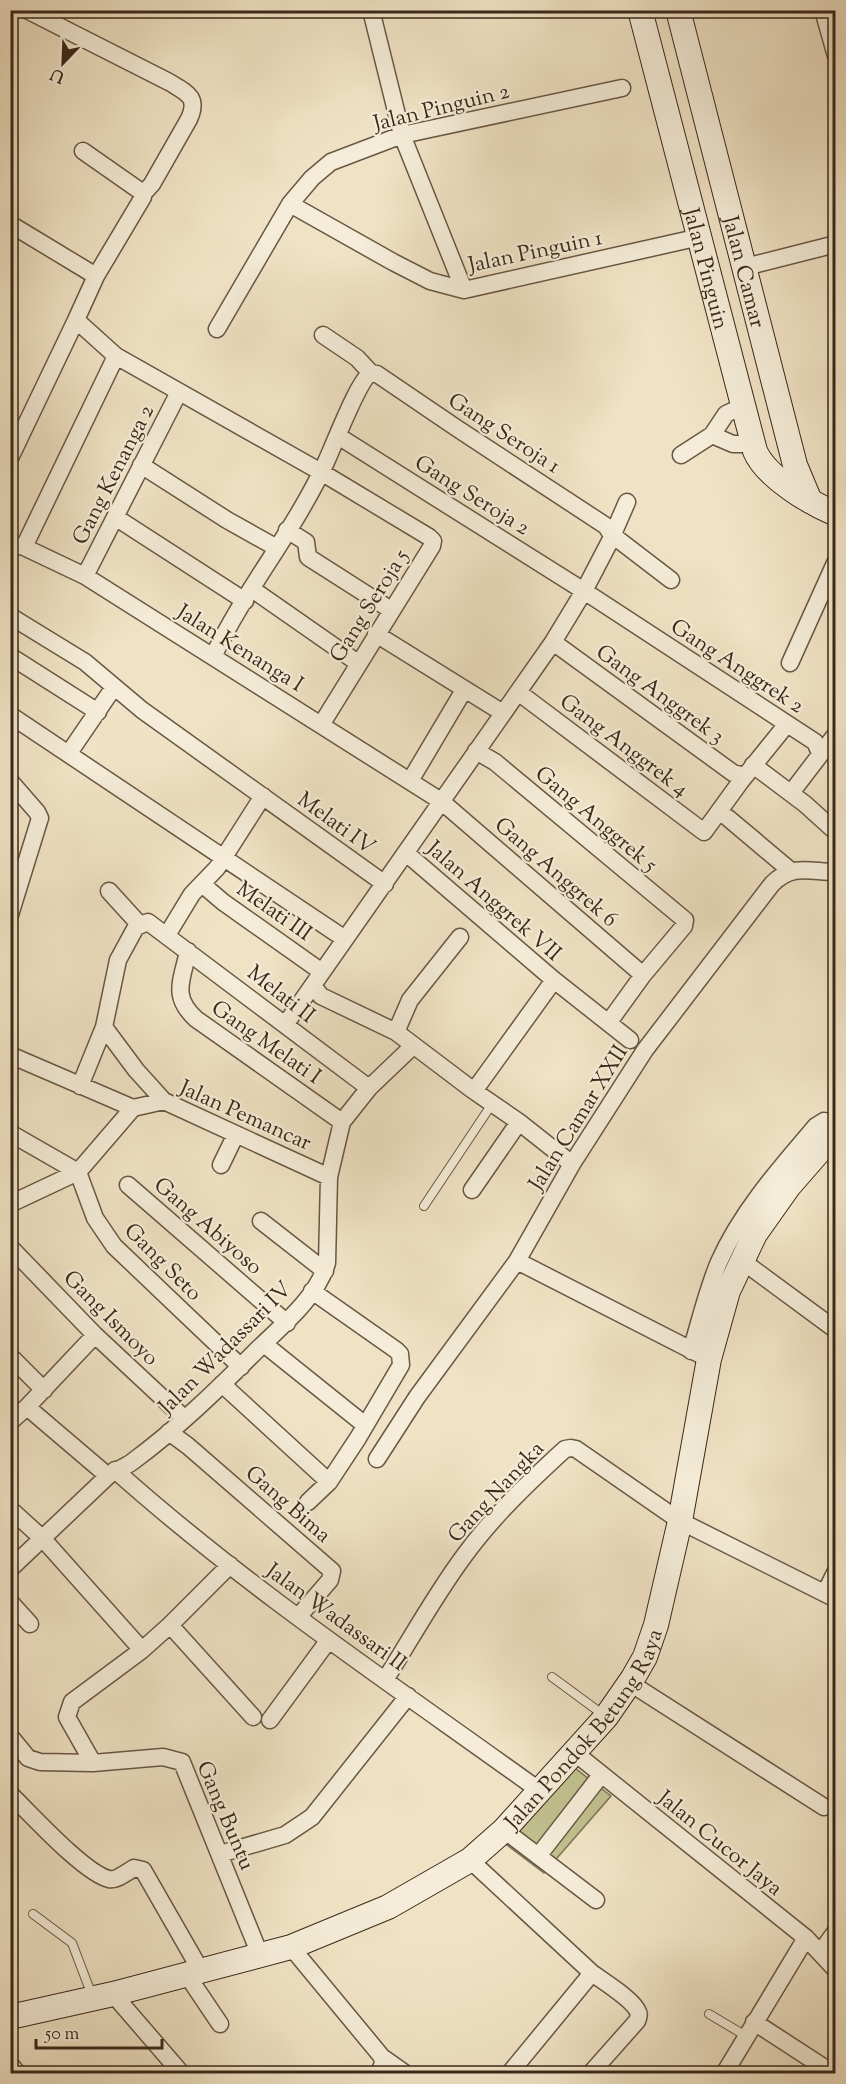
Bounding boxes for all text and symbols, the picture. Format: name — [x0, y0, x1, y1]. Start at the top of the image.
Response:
north arrow — [33, 33, 93, 93]
text: U — [47, 61, 69, 88]
street label: Jalan Pinguin 2 — [369, 77, 513, 142]
street label: Jalan Pinguin — [673, 204, 736, 333]
street label: Jalan Camar — [712, 212, 772, 332]
street label: Jalan Pinguin 1 — [465, 223, 606, 283]
street label: Gang Seroja 1 — [441, 386, 566, 483]
street label: Gang Kenanga 2 — [66, 400, 164, 551]
street label: Gang Seroja 2 — [407, 448, 535, 545]
street label: Gang Seroja 5 — [323, 543, 418, 669]
street label: Jalan Kenanga I — [169, 597, 309, 701]
street label: Gang Anggrek 2 — [663, 612, 810, 723]
street label: Gang Anggrek 3 — [588, 638, 730, 753]
street label: Gang Anggrek 4 — [552, 687, 695, 806]
street label: Gang Anggrek 5 — [527, 760, 664, 881]
street label: Melati IV — [290, 785, 381, 864]
street label: Gang Anggrek 6 — [486, 811, 624, 936]
street label: Jalan Anggrek VII — [418, 834, 568, 970]
street label: Melati III — [229, 875, 318, 950]
street label: Melati II — [239, 958, 321, 1032]
street label: Gang Melati I — [204, 994, 327, 1093]
street label: Jalan Camar XXII — [521, 1040, 637, 1199]
street label: Jalan Pemancar — [173, 1073, 316, 1160]
street label: Gang Abiyoso — [145, 1171, 269, 1284]
street label: Gang Seto — [116, 1217, 208, 1309]
street label: Gang Ismoyo — [55, 1264, 165, 1374]
street label: Jalan Wadassari IV — [151, 1275, 300, 1424]
street label: Gang Nangka — [441, 1435, 553, 1551]
street label: Gang Bima — [237, 1459, 337, 1552]
street label: Jalan Wadassari II — [258, 1556, 412, 1680]
street label: Jalan Pondok Betung Raya — [498, 1625, 672, 1839]
street label: Gang Buntu — [187, 1757, 262, 1876]
street label: Jalan Cucor Jaya — [649, 1783, 789, 1905]
scale bar — [36, 2012, 162, 2050]
text: 50 m — [44, 2022, 80, 2048]

